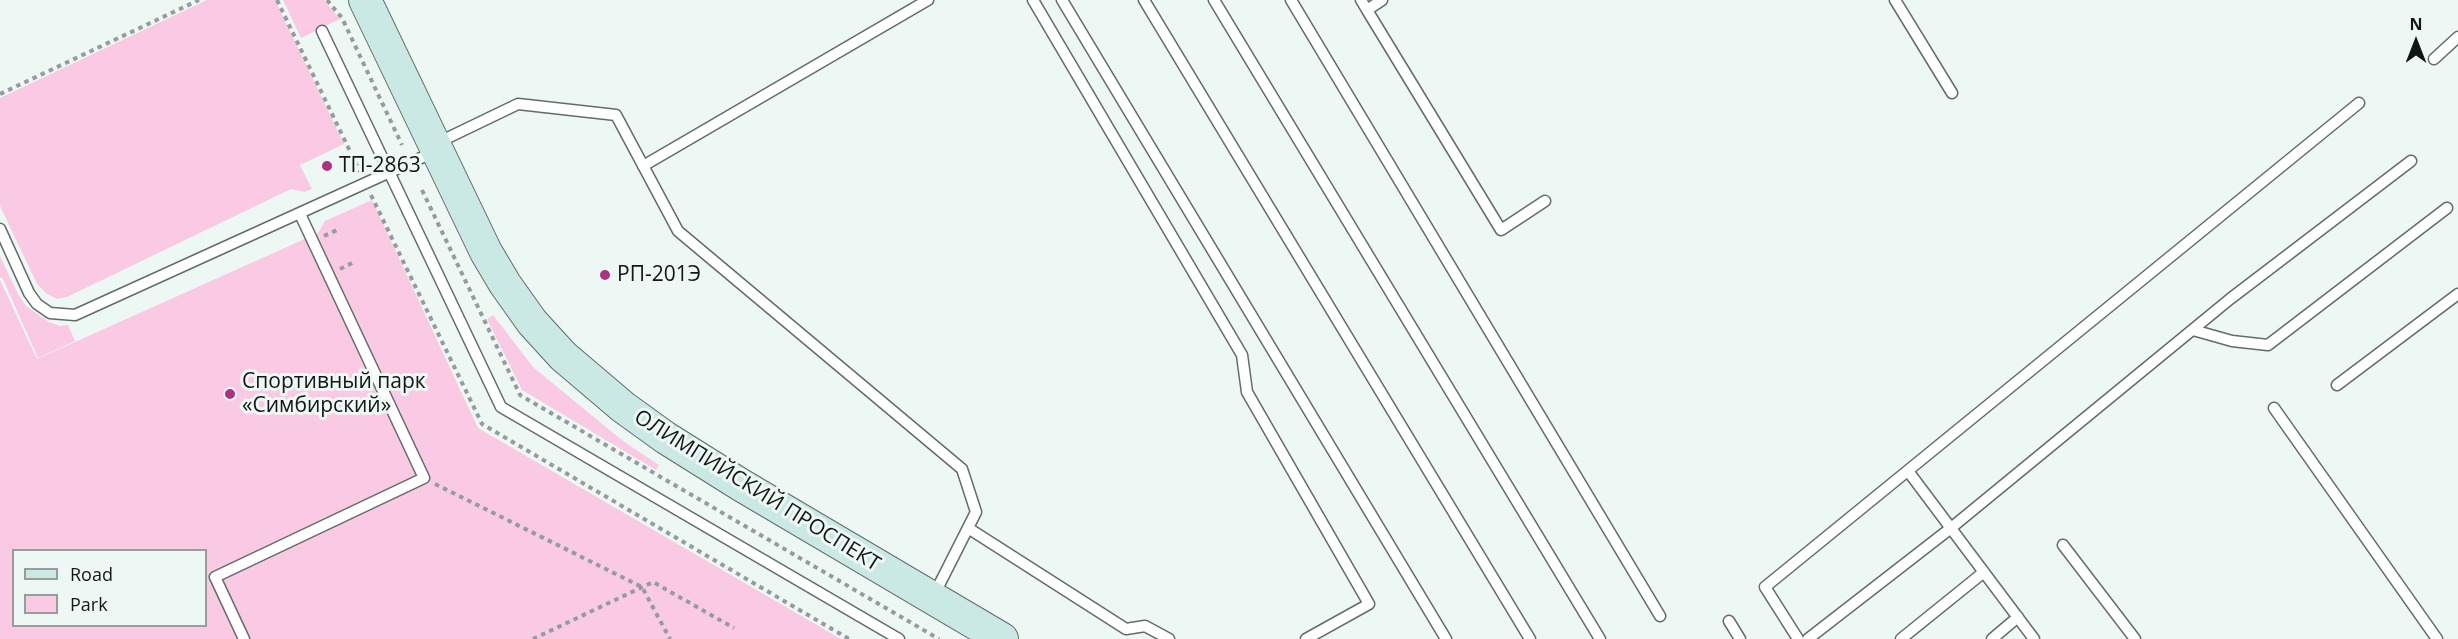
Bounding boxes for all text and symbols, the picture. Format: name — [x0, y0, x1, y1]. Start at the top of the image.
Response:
north arrow — [2386, 12, 2446, 72]
text: N — [2409, 13, 2423, 35]
place label: ТП-2863 — [339, 153, 421, 179]
marker: ТП-2863 — [320, 159, 334, 173]
place label: РП-201Э — [617, 262, 701, 288]
marker: РП-201Э — [598, 268, 612, 282]
place label: Спортивный парк «Симбирский» — [242, 369, 426, 419]
marker: Спортивный парк «Симбирский» — [223, 387, 237, 401]
street label: ОЛИМПИЙСКИЙ ПРОСПЕКТ — [629, 405, 885, 577]
legend — [12, 549, 207, 627]
text: Road — [70, 562, 113, 586]
text: Park — [70, 592, 108, 616]

